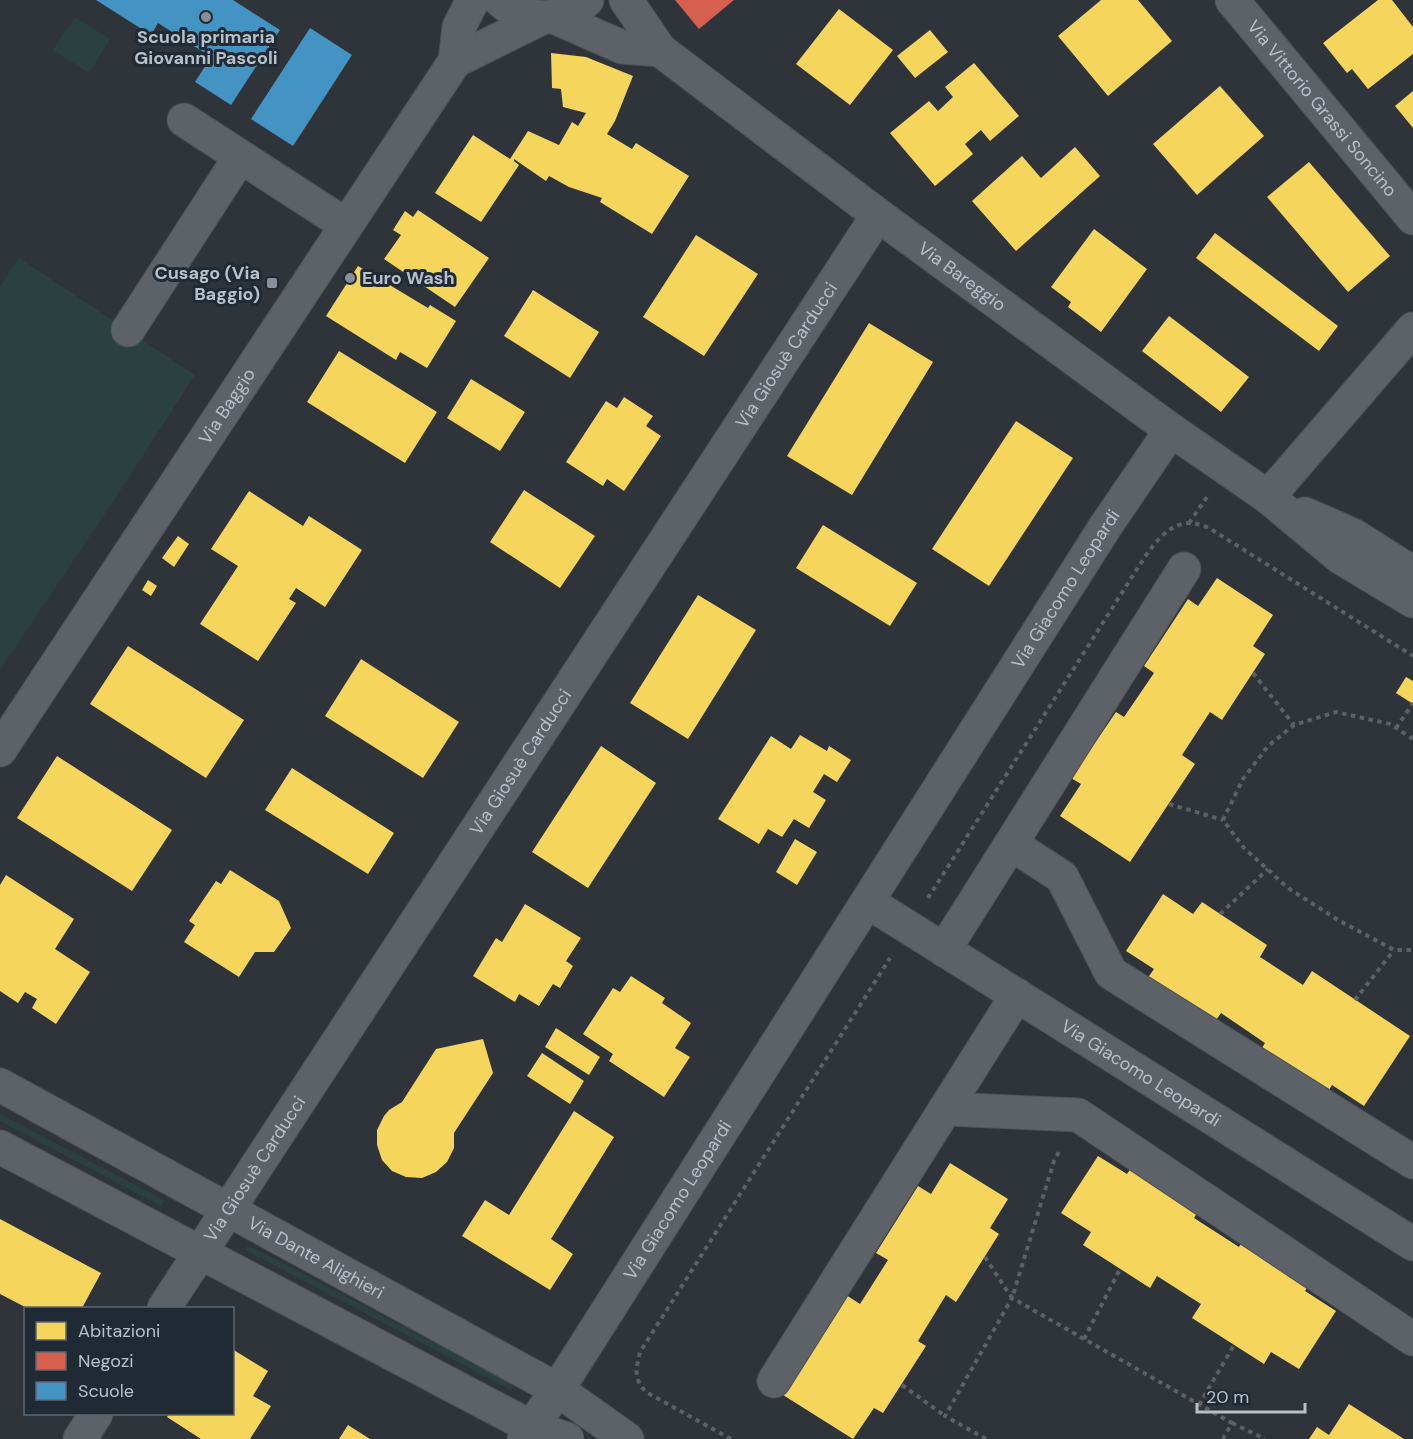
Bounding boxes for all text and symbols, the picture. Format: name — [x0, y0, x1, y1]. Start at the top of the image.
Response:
marker: Scuola primaria Giovanni Pascoli — [199, 10, 213, 24]
street label: Via Vittorio Grassi Soncino — [1242, 15, 1402, 202]
place label: Scuola primaria Giovanni Pascoli — [134, 25, 278, 70]
street label: Via Bareggio — [913, 236, 1011, 317]
place label: Cusago (Via Baggio) — [154, 261, 260, 306]
place label: Euro Wash — [362, 266, 455, 290]
marker: Euro Wash — [343, 271, 357, 285]
marker: Cusago (Via Baggio) — [265, 276, 279, 290]
street label: Via Giosuè Carducci — [730, 278, 843, 433]
street label: Via Baggio — [193, 363, 261, 449]
street label: Via Giacomo Leopardi — [1006, 505, 1125, 673]
street label: Via Giosuè Carducci — [464, 685, 577, 840]
street label: Via Giacomo Leopardi — [1056, 1014, 1225, 1132]
street label: Via Giosuè Carducci — [198, 1091, 311, 1247]
street label: Via Giacomo Leopardi — [618, 1116, 737, 1284]
street label: Via Dante Alighieri — [244, 1211, 388, 1305]
legend — [24, 1307, 234, 1415]
text: Abitazioni — [78, 1319, 160, 1343]
text: Negozi — [78, 1349, 134, 1373]
scale bar — [1197, 1376, 1305, 1414]
text: Scuole — [78, 1379, 134, 1403]
text: 20 m — [1206, 1385, 1249, 1409]

